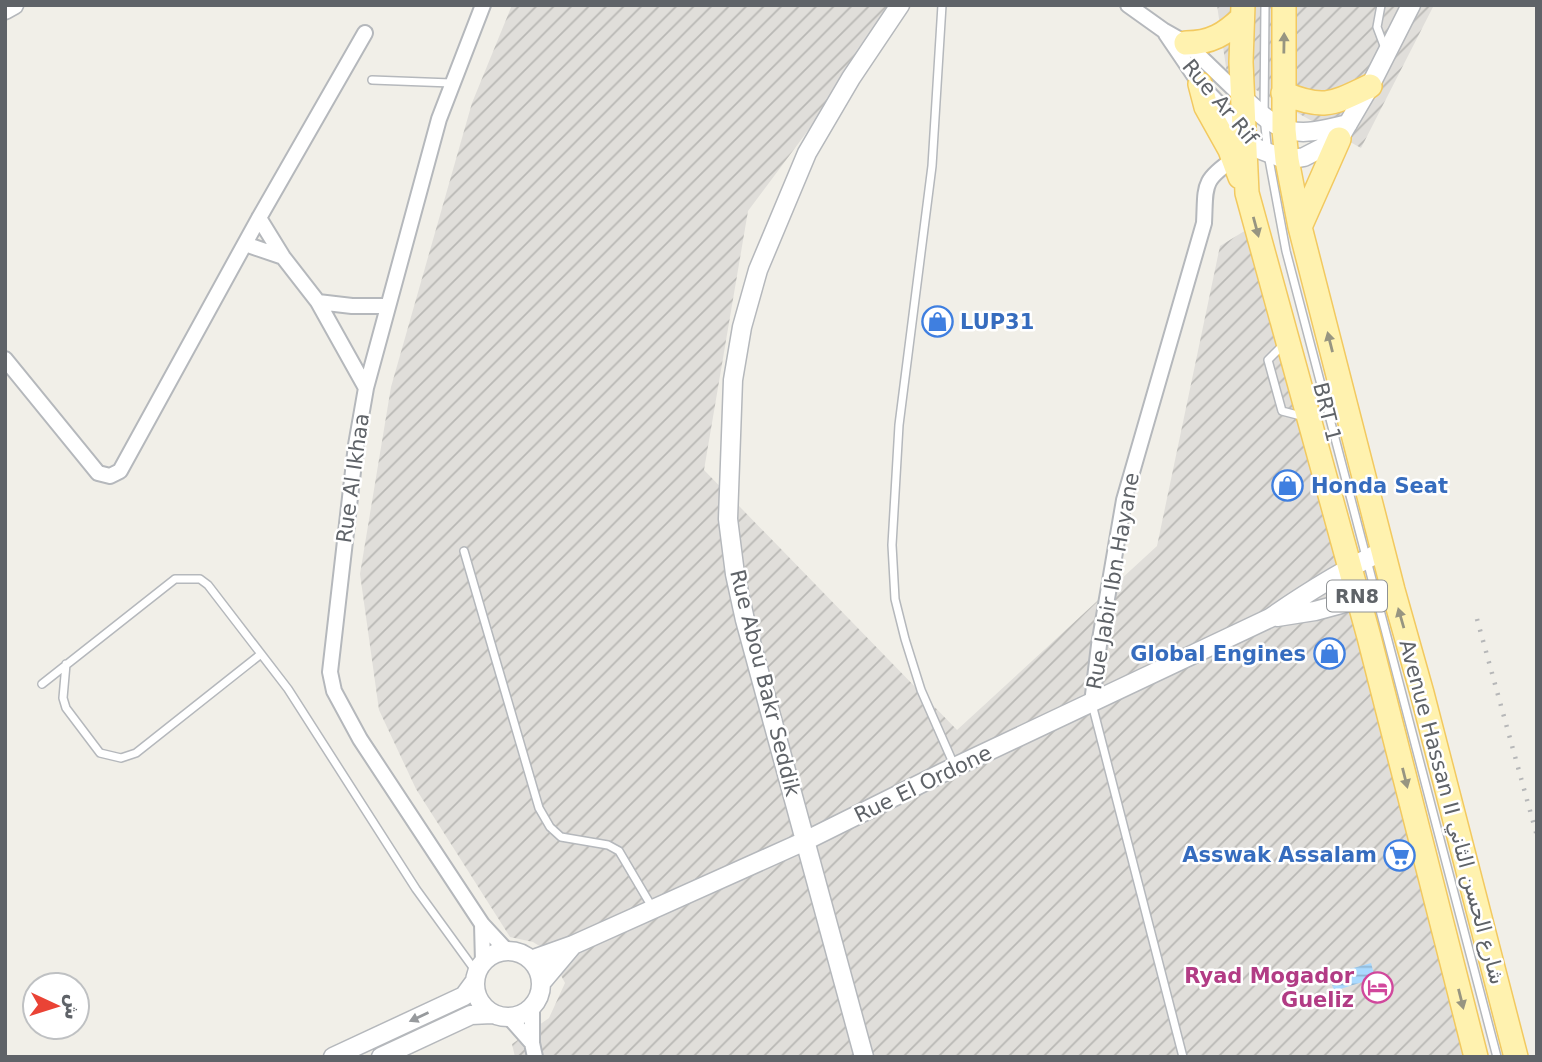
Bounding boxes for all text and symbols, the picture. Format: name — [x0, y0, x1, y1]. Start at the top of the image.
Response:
one-way arrow — [1278, 32, 1289, 54]
street label: Rue Ar Rif — [1177, 54, 1263, 150]
one-way arrow — [1252, 217, 1262, 238]
shop icon: LUP31 — [920, 305, 954, 339]
place label: LUP31 — [960, 310, 1034, 334]
one-way arrow — [1324, 331, 1335, 353]
street label: BRT 1 — [1308, 380, 1346, 444]
street label: Rue Al Ikhaa — [332, 412, 374, 544]
shop icon: Honda Seat — [1271, 469, 1305, 503]
street label: Rue Jabir Ibn Hayane — [1082, 471, 1144, 691]
place label: Honda Seat — [1311, 474, 1448, 498]
street label: Rue Abou Bakr Seddik — [725, 567, 805, 800]
road number: RN8 — [1327, 580, 1387, 611]
one-way arrow — [1395, 607, 1405, 628]
shop icon: Global Engines — [1312, 637, 1346, 671]
street label: Avenue Hassan II شارع الحسن الثاني — [1394, 637, 1510, 987]
place label: Global Engines — [1130, 642, 1306, 666]
street label: Rue El Ordone — [851, 740, 995, 828]
one-way arrow — [1400, 767, 1411, 789]
supermarket icon: Asswak Assalam — [1383, 838, 1417, 872]
place label: Asswak Assalam — [1182, 843, 1377, 867]
place label: Ryad Mogador Gueliz — [1184, 964, 1355, 1012]
north arrow — [21, 971, 91, 1041]
hotel icon: Ryad Mogador Gueliz — [1360, 971, 1394, 1005]
one-way arrow — [1456, 988, 1467, 1010]
text: ش — [60, 993, 85, 1021]
one-way arrow — [409, 1011, 429, 1023]

